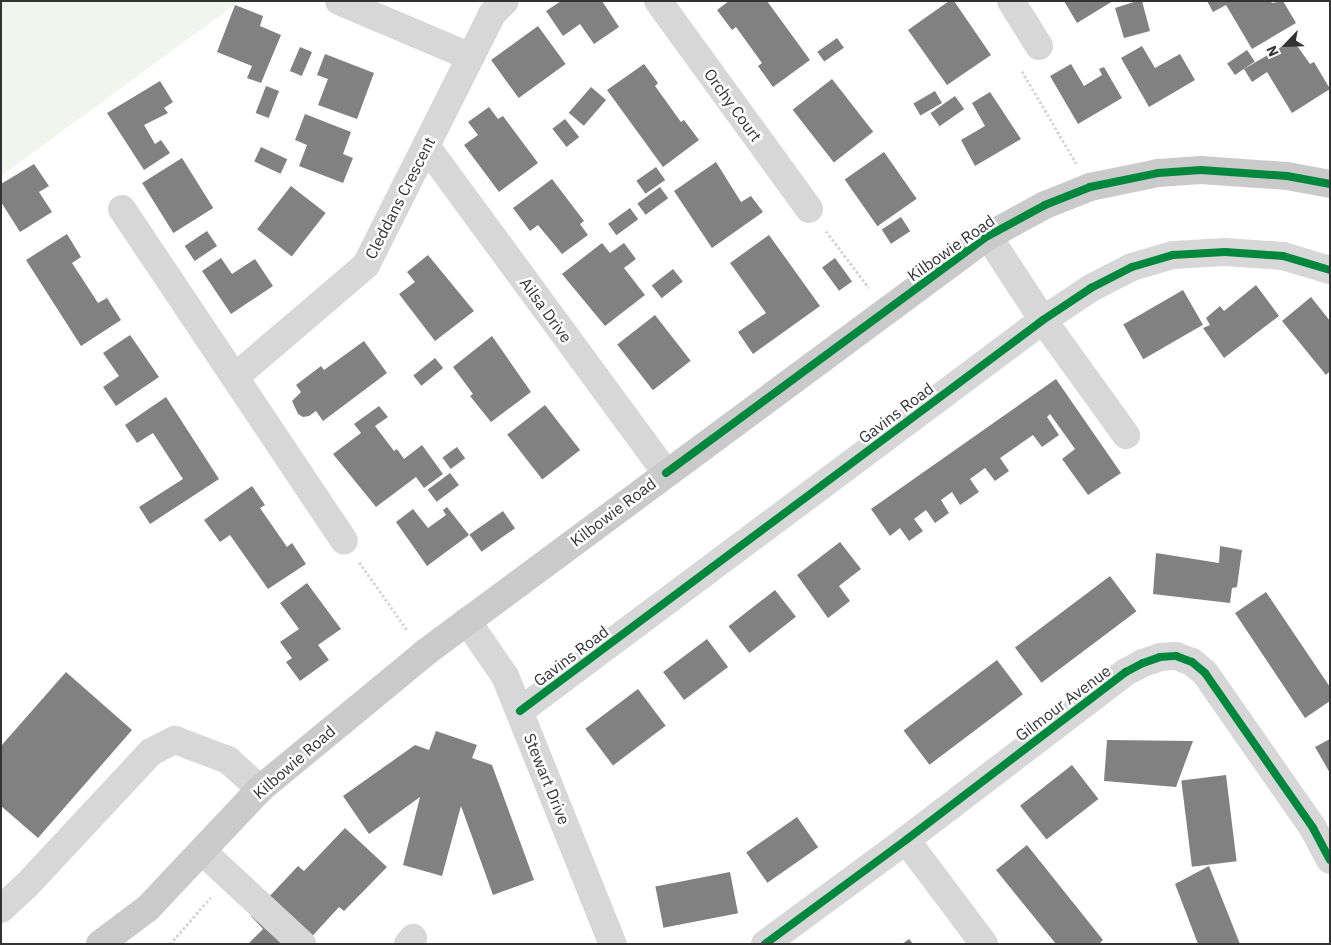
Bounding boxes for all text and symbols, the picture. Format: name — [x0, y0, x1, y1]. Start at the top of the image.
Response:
north arrow — [1261, 20, 1311, 70]
text: N — [1262, 43, 1283, 59]
street label: Orchy Court — [700, 65, 766, 145]
street label: Cleddans Crescent — [361, 134, 439, 262]
street label: Kilbowie Road — [904, 211, 998, 285]
street label: Ailsa Drive — [516, 274, 576, 346]
street label: Gavins Road — [855, 379, 937, 447]
street label: Kilbowie Road — [566, 474, 660, 550]
street label: Gavins Road — [530, 622, 612, 690]
street label: Gilmour Avenue — [1011, 661, 1115, 745]
street label: Kilbowie Road — [249, 721, 339, 803]
street label: Stewart Drive — [520, 731, 574, 827]

